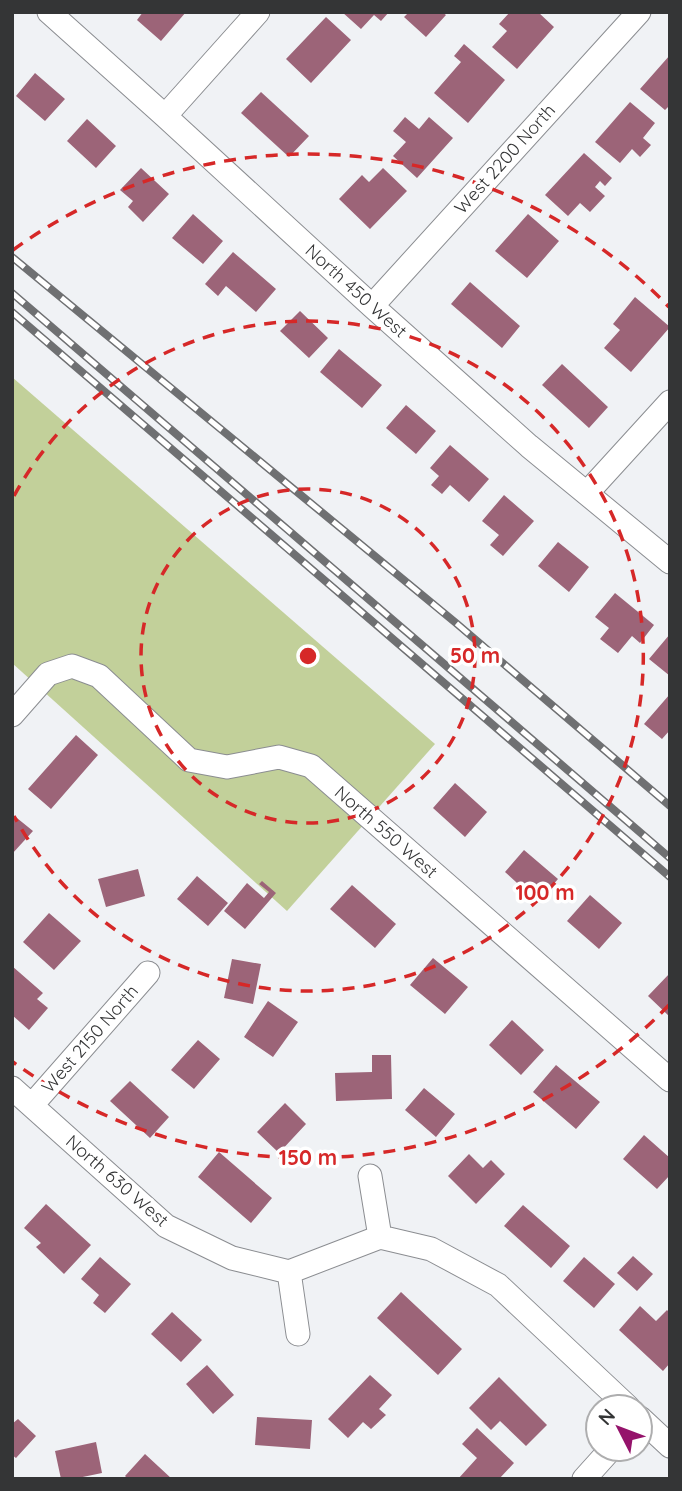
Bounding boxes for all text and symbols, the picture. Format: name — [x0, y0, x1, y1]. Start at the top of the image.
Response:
street label: West 2200 North — [449, 99, 560, 218]
street label: North 450 West — [301, 239, 412, 342]
text: 50 m — [450, 642, 500, 668]
centre of rings — [296, 644, 320, 668]
street label: North 550 West — [330, 781, 443, 883]
text: 100 m — [515, 879, 575, 905]
street label: West 2150 North — [36, 980, 143, 1098]
street label: North 630 West — [61, 1130, 173, 1232]
text: 150 m — [279, 1144, 337, 1170]
north arrow — [584, 1393, 654, 1463]
text: N — [593, 1403, 620, 1430]

